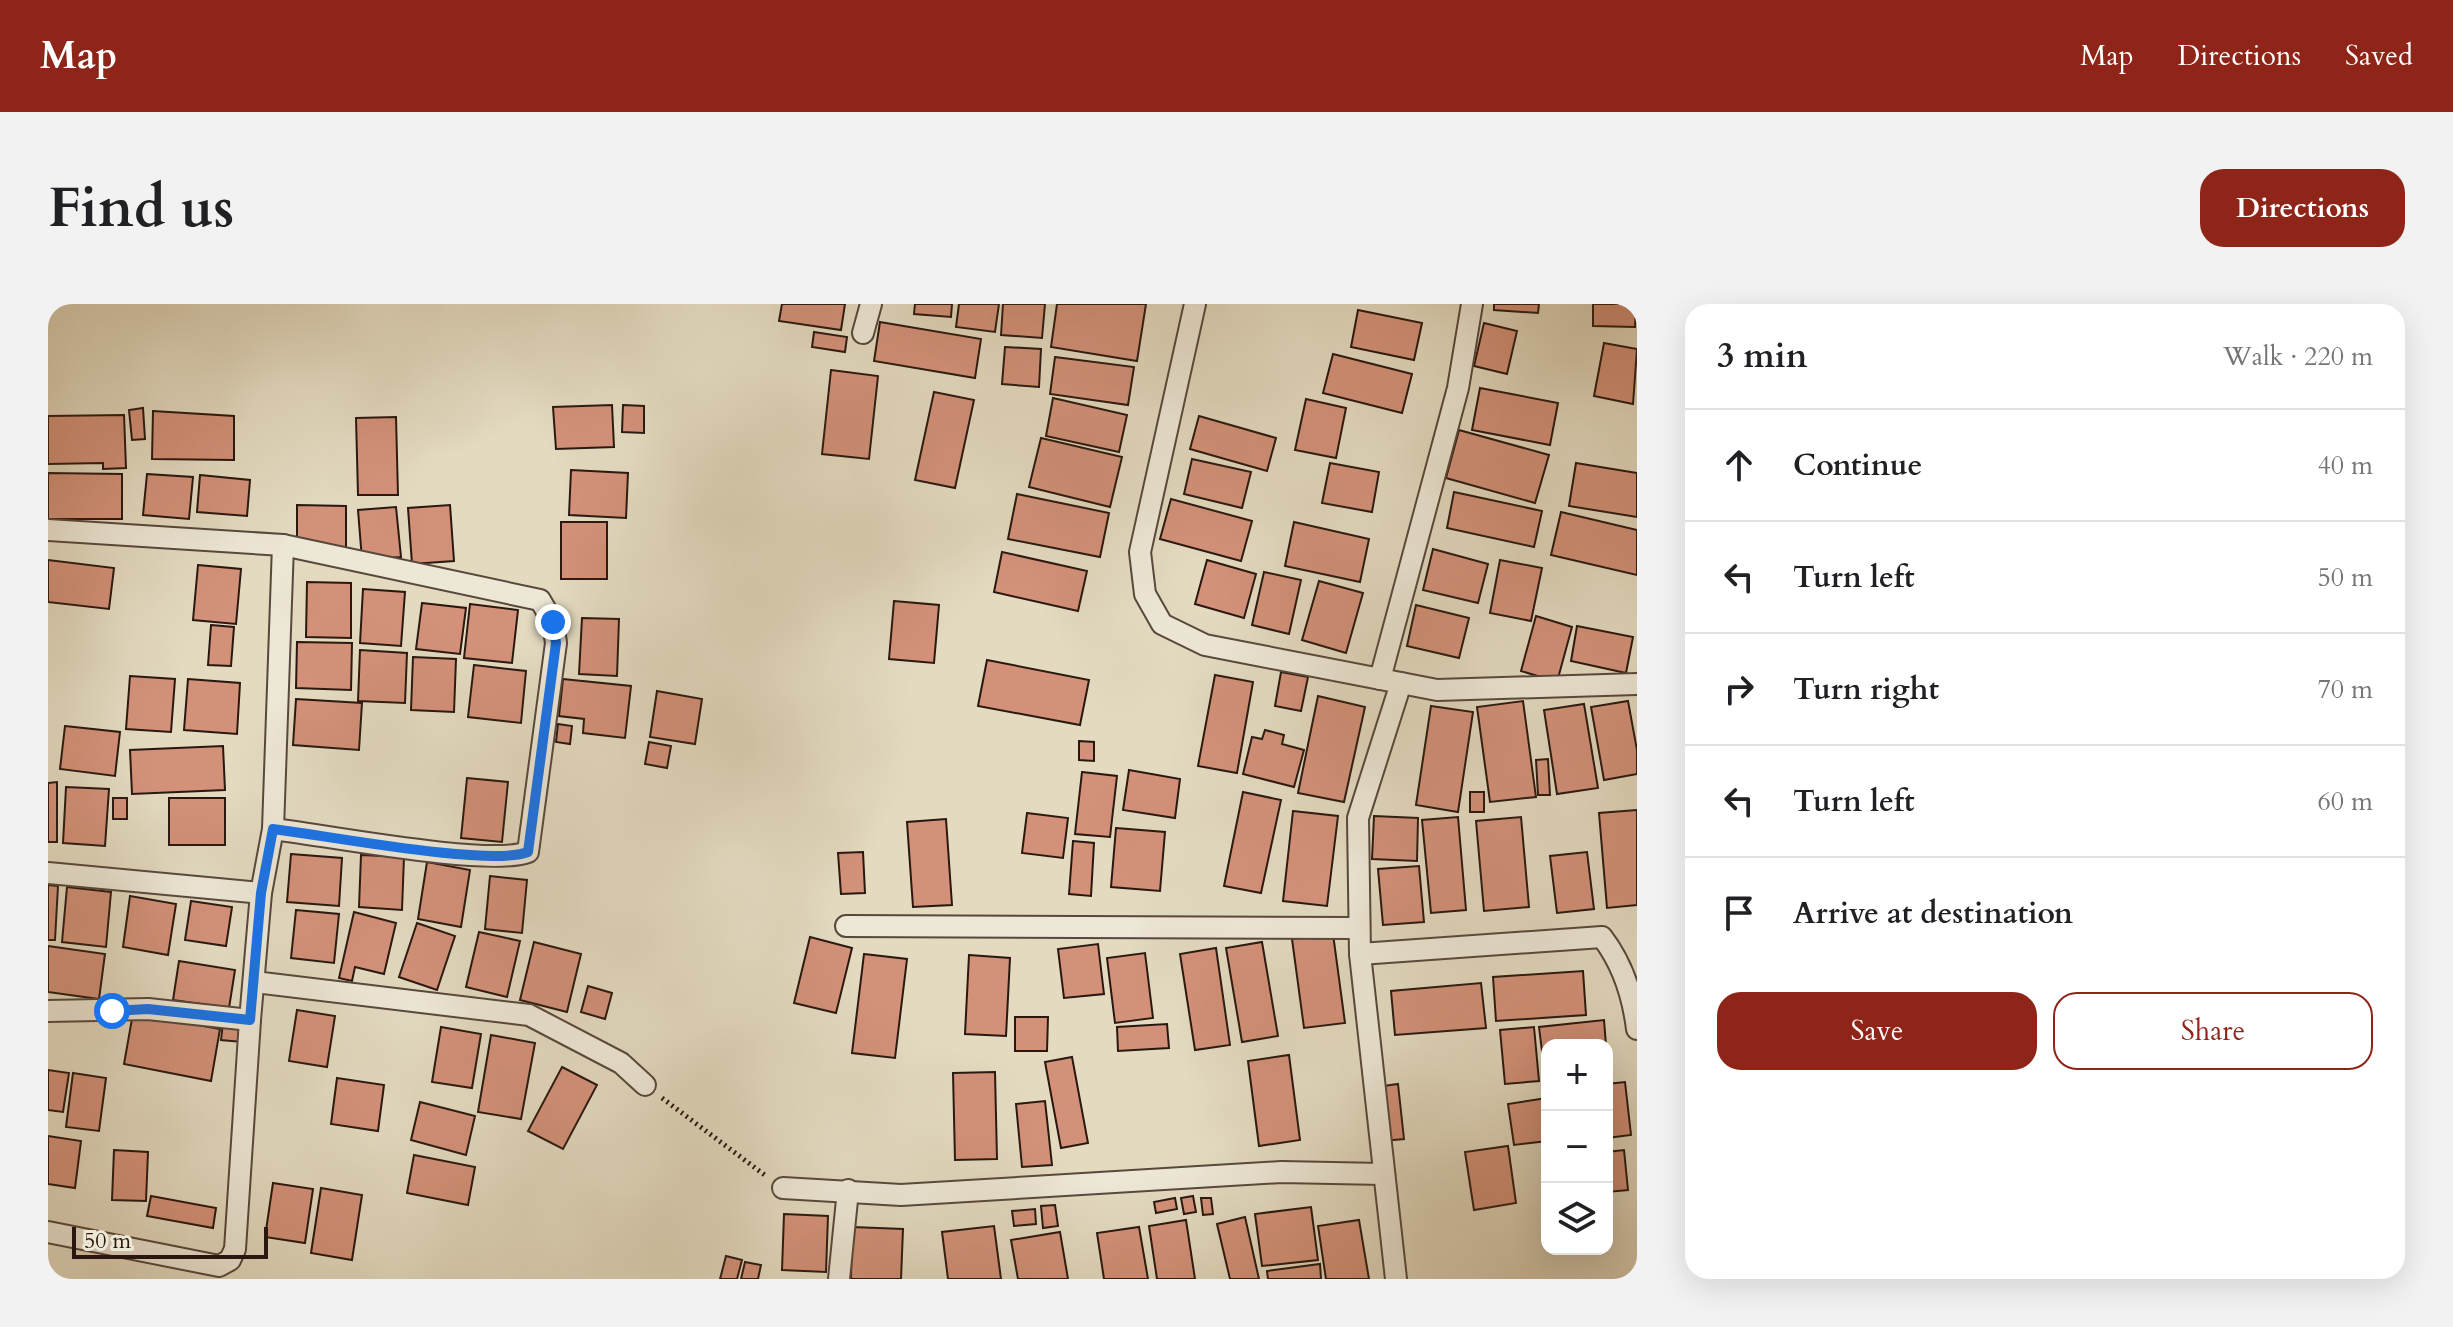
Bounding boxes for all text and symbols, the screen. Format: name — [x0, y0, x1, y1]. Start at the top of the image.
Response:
text: Map — [40, 30, 117, 82]
text: Map — [2080, 37, 2134, 75]
text: Directions — [2178, 37, 2301, 75]
text: Saved — [2345, 37, 2413, 75]
button: Directions — [2200, 169, 2405, 247]
text: Find us — [48, 171, 234, 246]
text: 3 min — [1717, 333, 1808, 379]
text: Walk · 220 m — [2223, 339, 2373, 374]
icon: ahead — [1717, 443, 1761, 487]
text: Continue — [1793, 445, 1922, 486]
text: 40 m — [2317, 448, 2373, 483]
icon: left — [1717, 555, 1761, 599]
text: Turn left — [1793, 557, 1915, 598]
text: 50 m — [2317, 560, 2373, 595]
route end — [535, 604, 571, 640]
icon: right — [1717, 667, 1761, 711]
text: Turn right — [1793, 669, 1939, 710]
text: 70 m — [2317, 672, 2373, 707]
icon: left — [1717, 779, 1761, 823]
text: Turn left — [1793, 781, 1915, 822]
text: 60 m — [2317, 784, 2373, 819]
icon: arrive — [1717, 891, 1761, 935]
text: Arrive at destination — [1793, 893, 2073, 934]
button: Save — [1717, 992, 2037, 1070]
button: Share — [2053, 992, 2373, 1070]
route start — [94, 993, 130, 1029]
map controls — [1541, 1039, 1613, 1255]
button: + — [1541, 1039, 1613, 1111]
button: − — [1541, 1111, 1613, 1183]
button: layers — [1541, 1183, 1613, 1255]
scale bar — [72, 1223, 268, 1259]
text: 50 m — [84, 1226, 131, 1256]

